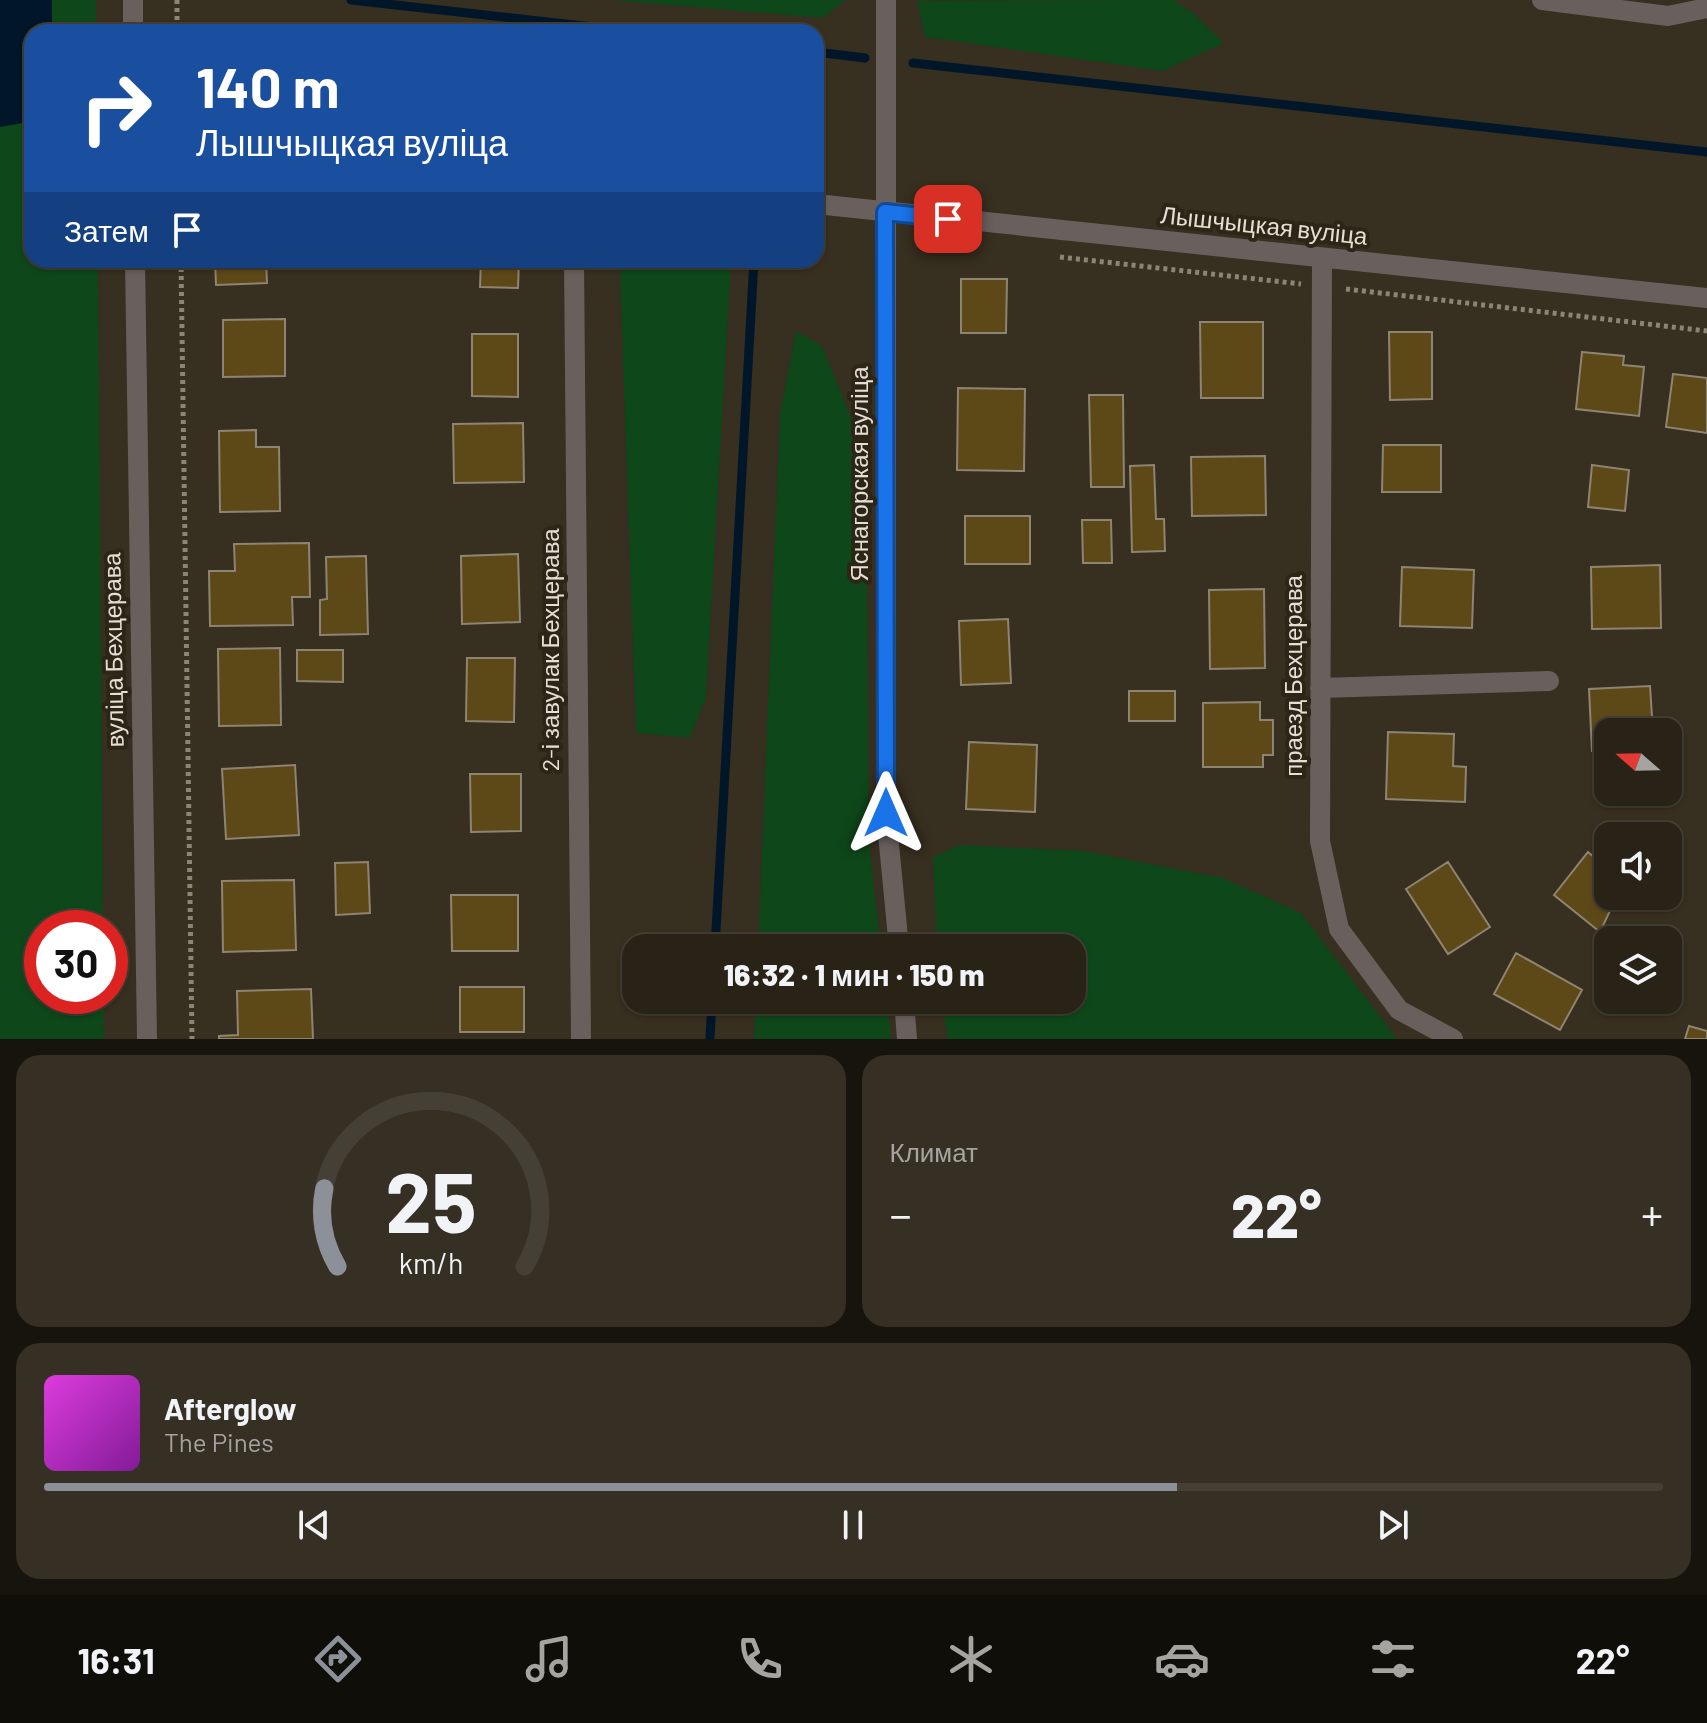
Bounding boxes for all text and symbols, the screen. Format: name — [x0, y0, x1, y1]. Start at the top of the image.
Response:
text: 140 m — [196, 52, 340, 119]
icon: right — [64, 56, 168, 160]
text: Лышчыцкая вуліца — [196, 120, 508, 163]
pin — [914, 185, 982, 253]
icon: arrive — [926, 197, 970, 241]
street label: Лышчыцкая вуліца — [1159, 199, 1370, 250]
icon: arrive — [165, 208, 209, 252]
text: Затем — [64, 212, 149, 248]
street label: Яснагорская вуліца — [844, 366, 873, 582]
street label: 2-і завулак Бехцерава — [535, 528, 564, 772]
street label: вуліца Бехцерава — [96, 552, 129, 748]
street label: праезд Бехцерава — [1278, 574, 1307, 777]
north arrow — [1594, 718, 1682, 806]
map controls — [1594, 718, 1682, 1014]
position arrow — [844, 771, 928, 855]
button: sound — [1594, 822, 1682, 910]
speed limit sign: 30 — [24, 910, 128, 1014]
button: layers — [1594, 926, 1682, 1014]
text: 16:32 · 1 мин · 150 m — [723, 956, 985, 992]
text: Климат — [890, 1136, 978, 1167]
text: 25 — [385, 1150, 476, 1250]
text: 22° — [1231, 1178, 1322, 1250]
text: − — [890, 1187, 912, 1240]
text: + — [1641, 1187, 1663, 1240]
text: km/h — [398, 1245, 463, 1280]
text: Afterglow — [164, 1390, 297, 1426]
text: The Pines — [164, 1426, 274, 1457]
icon: previous — [292, 1503, 336, 1547]
icon: pause — [831, 1503, 875, 1547]
icon: next — [1371, 1503, 1415, 1547]
icon: directions — [310, 1631, 366, 1687]
icon: music — [521, 1631, 577, 1687]
icon: phone — [732, 1631, 788, 1687]
icon: climate — [943, 1631, 999, 1687]
icon: car — [1154, 1631, 1210, 1687]
icon: filters — [1365, 1631, 1421, 1687]
text: 16:31 — [77, 1638, 155, 1681]
text: 22° — [1576, 1638, 1630, 1681]

